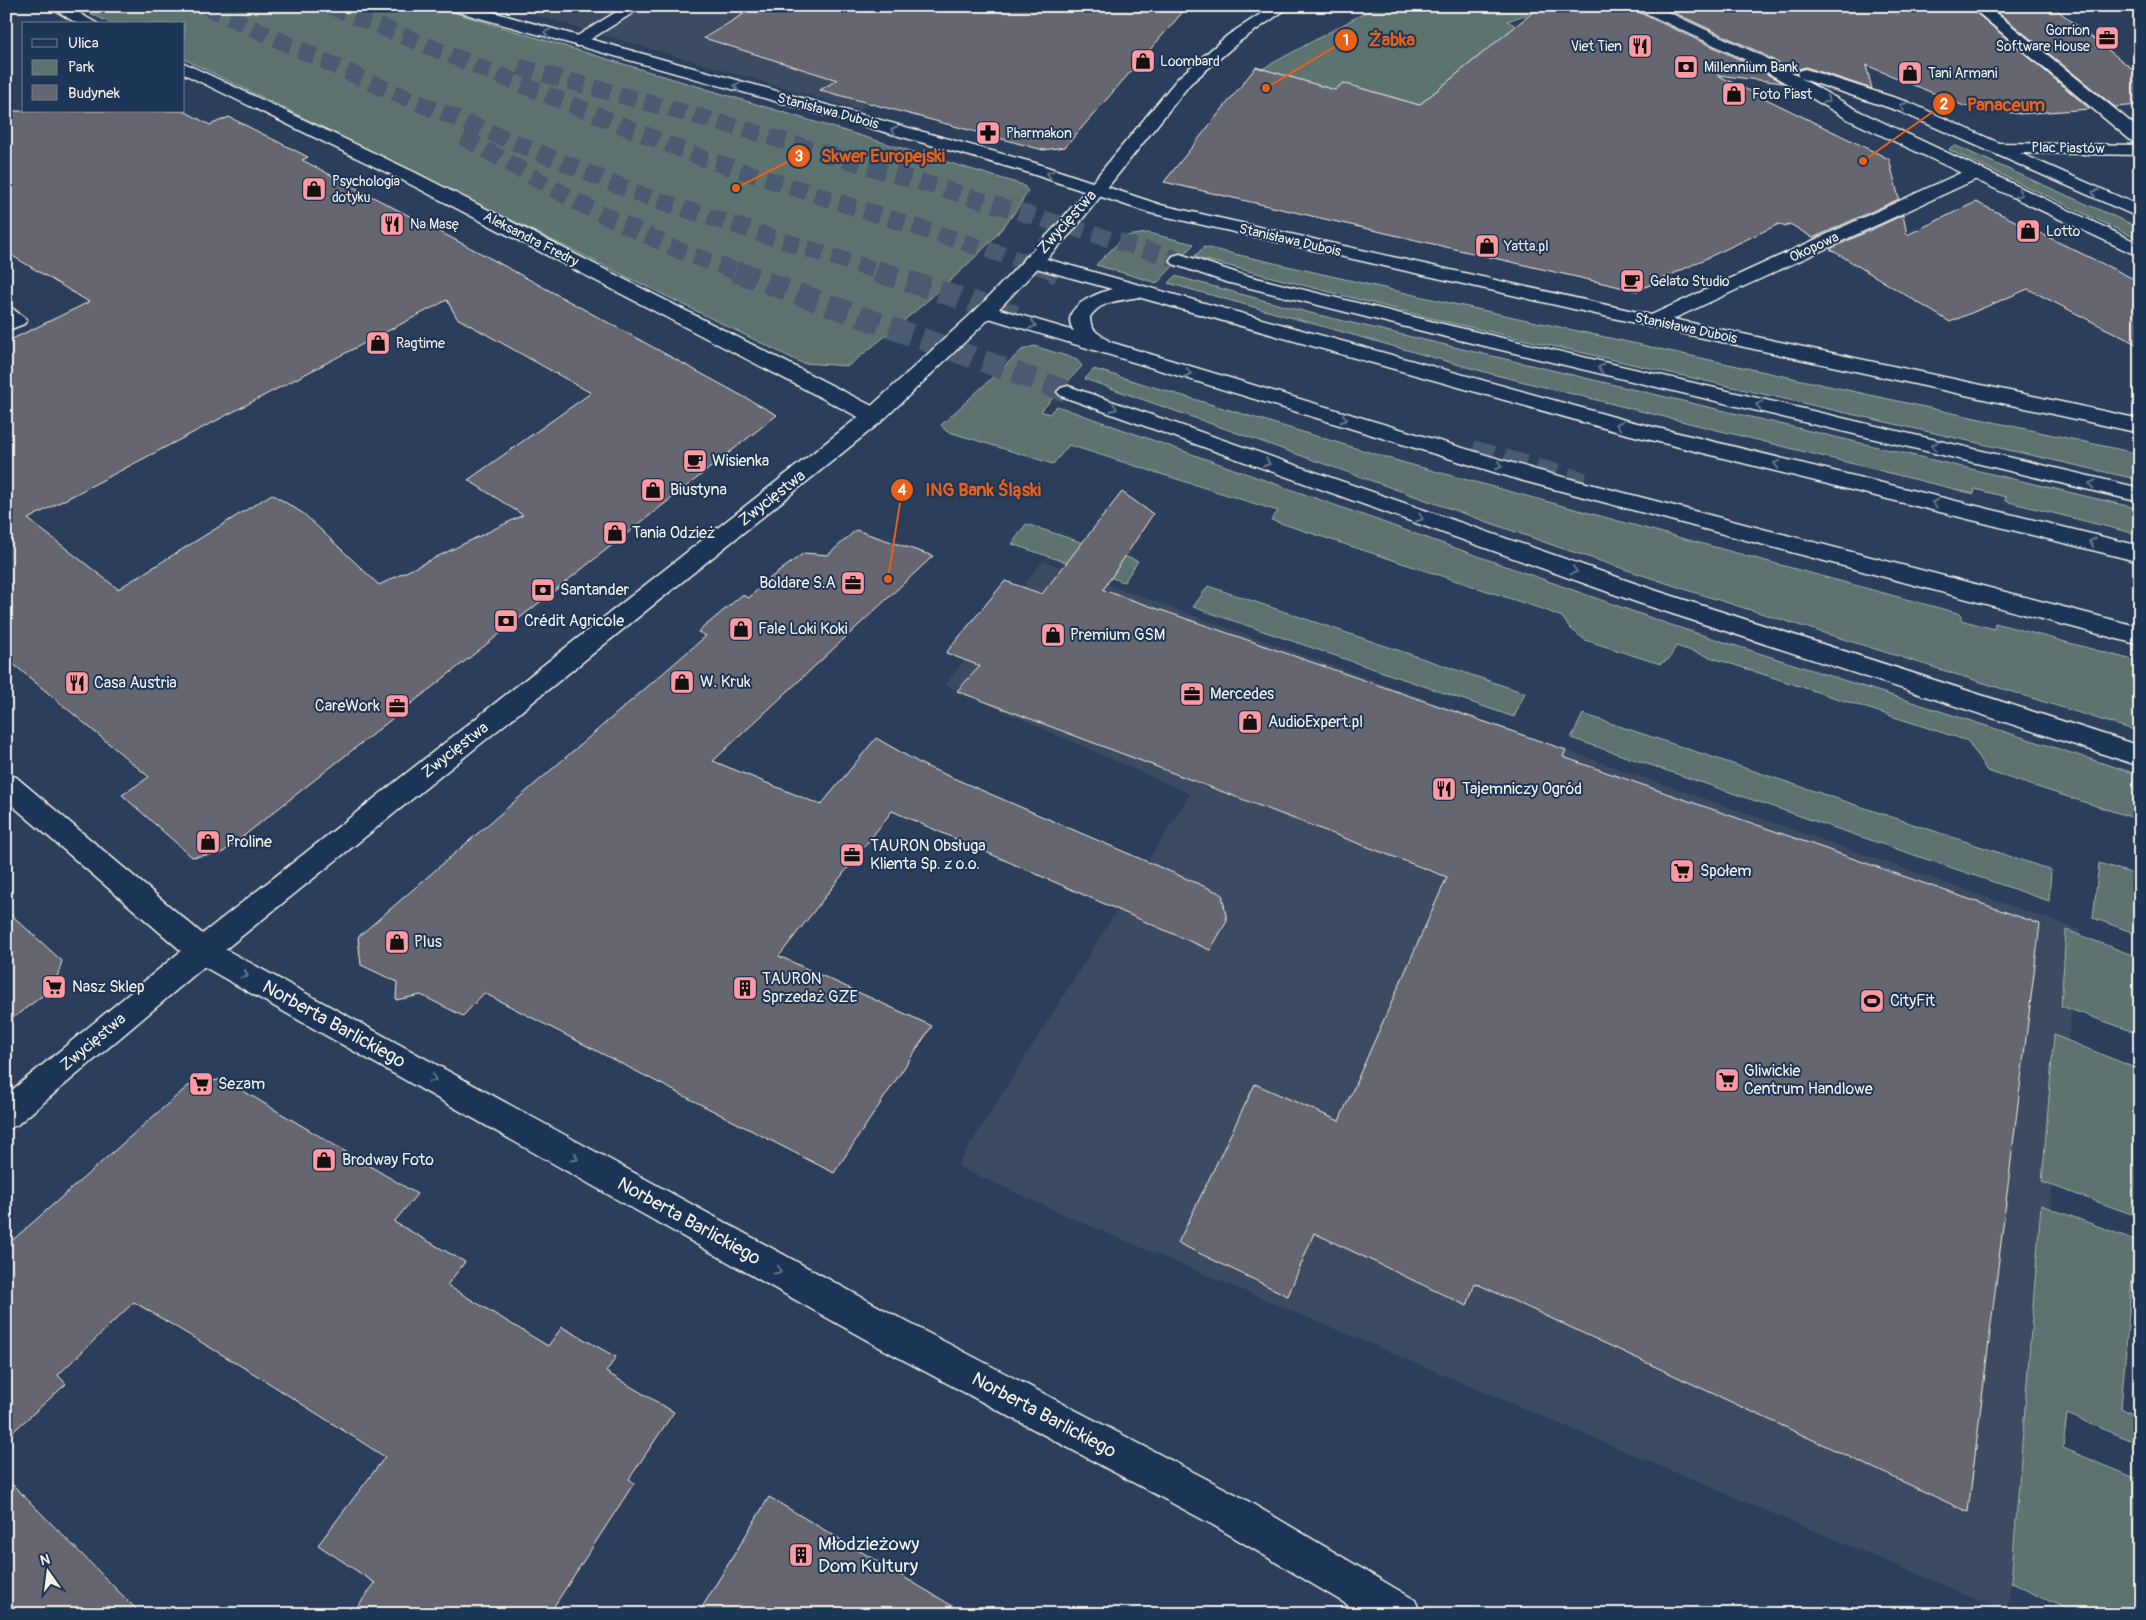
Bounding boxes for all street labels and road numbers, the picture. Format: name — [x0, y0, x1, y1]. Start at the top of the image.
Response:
street label: Stanisława Dubois — [775, 89, 881, 133]
street label: Plac Piastów — [2031, 139, 2105, 157]
street label: Zwycięstwa — [1033, 186, 1101, 258]
street label: Aleksandra Fredry — [480, 208, 582, 270]
street label: Stanisława Dubois — [1237, 220, 1343, 260]
street label: Okopowa — [1787, 228, 1841, 266]
street label: Stanisława Dubois — [1633, 309, 1739, 347]
street label: Zwycięstwa — [735, 466, 809, 530]
street label: Zwycięstwa — [418, 718, 492, 782]
street label: Norberta Barlickiego — [258, 975, 410, 1073]
street label: Zwycięstwa — [56, 1009, 130, 1075]
street label: Norberta Barlickiego — [613, 1172, 765, 1270]
street label: Norberta Barlickiego — [968, 1367, 1120, 1463]

